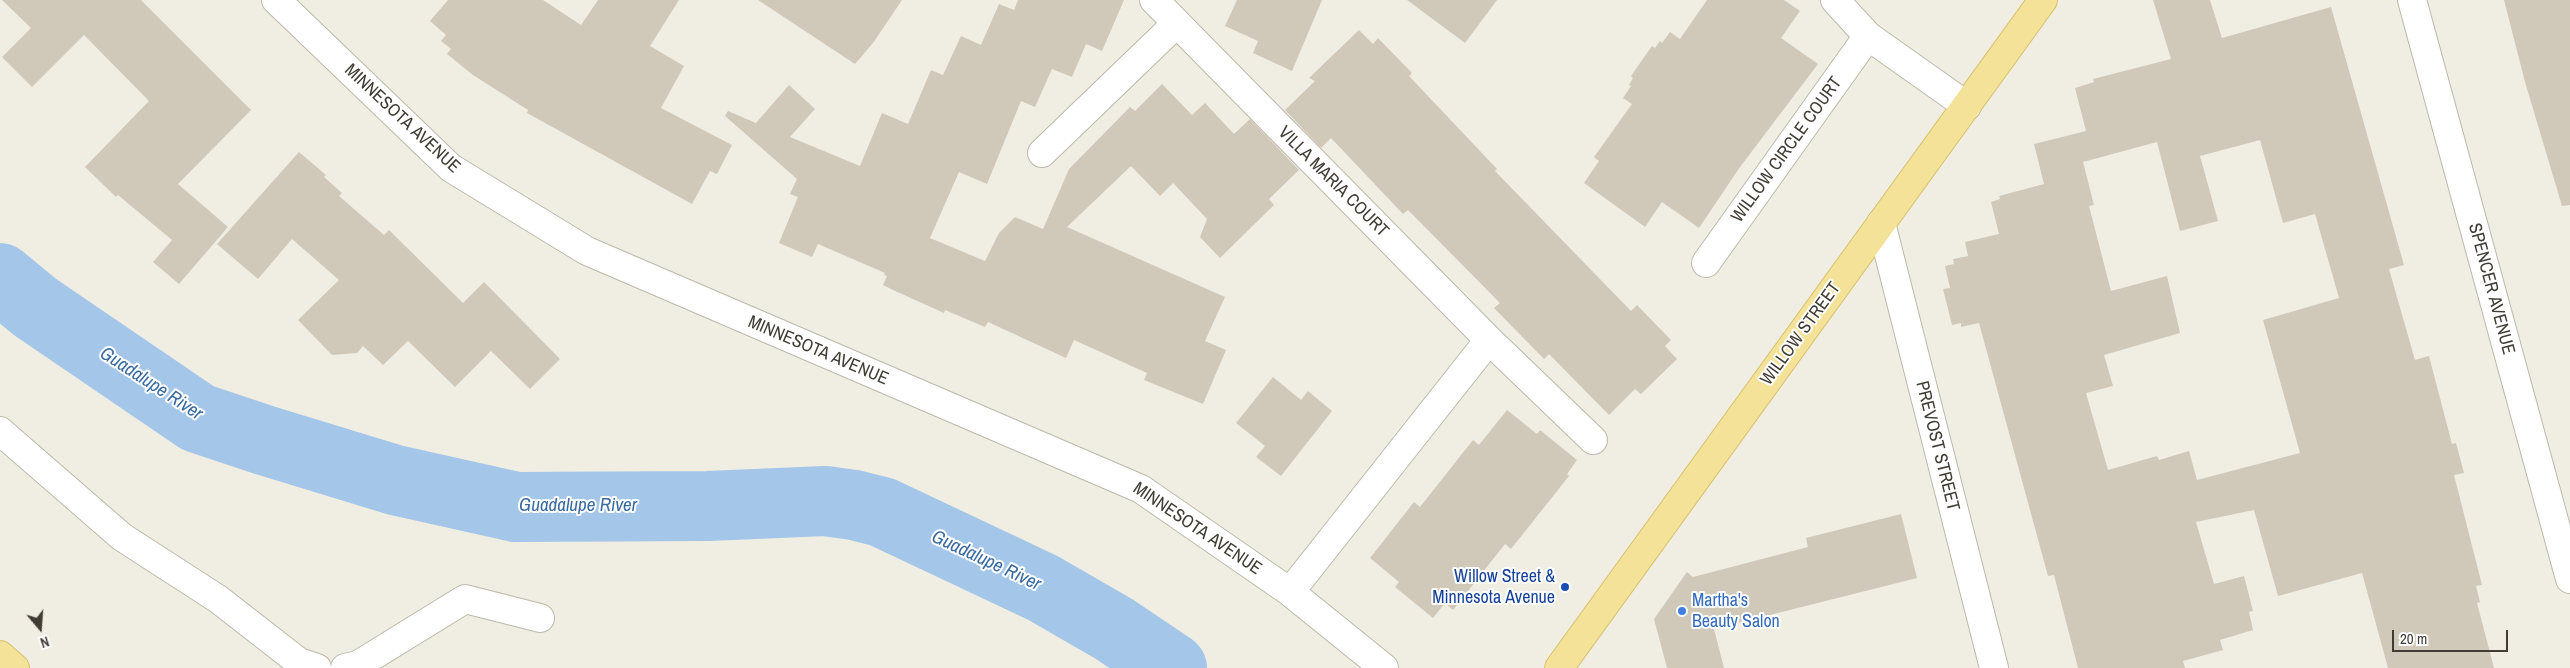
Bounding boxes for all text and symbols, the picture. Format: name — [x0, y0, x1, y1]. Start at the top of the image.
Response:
street label: MINNESOTA AVENUE — [340, 60, 464, 178]
street label: WILLOW CIRCLE COURT — [1727, 73, 1847, 227]
street label: VILLA MARIA COURT — [1273, 122, 1393, 242]
street label: SPENCER AVENUE — [2463, 221, 2519, 357]
street label: WILLOW STREET — [1756, 278, 1846, 390]
street label: MINNESOTA AVENUE — [745, 312, 891, 390]
water label: Guadalupe River — [95, 342, 207, 426]
street label: PREVOST STREET — [1910, 379, 1964, 513]
street label: MINNESOTA AVENUE — [1129, 478, 1265, 580]
water label: Guadalupe River — [519, 495, 637, 517]
water label: Guadalupe River — [928, 526, 1044, 596]
place label: Willow Street & Minnesota Avenue — [1432, 566, 1555, 608]
marker: Willow Street & Minnesota Avenue — [1559, 581, 1571, 593]
place label: Martha's Beauty Salon — [1692, 590, 1780, 632]
north arrow — [15, 603, 65, 653]
marker: Martha's Beauty Salon — [1676, 605, 1688, 617]
scale bar — [2395, 620, 2511, 652]
text: 20 m — [2400, 628, 2427, 649]
text: N — [38, 632, 51, 652]

